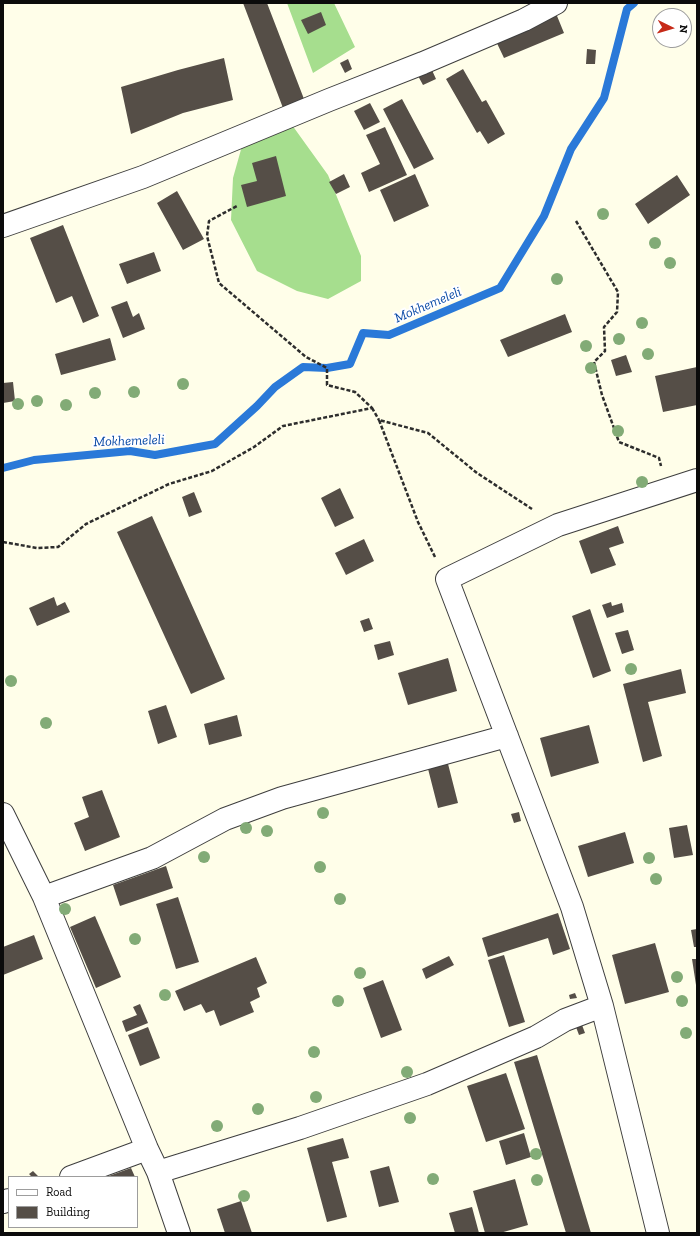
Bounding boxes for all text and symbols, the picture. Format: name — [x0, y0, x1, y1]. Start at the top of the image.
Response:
north arrow — [652, 8, 692, 48]
text: N — [677, 24, 690, 34]
water label: Mokhemeleli — [392, 283, 464, 327]
water label: Mokhemeleli — [93, 431, 165, 451]
legend — [8, 1176, 138, 1228]
text: Road — [46, 1185, 72, 1199]
text: Building — [46, 1205, 90, 1219]

